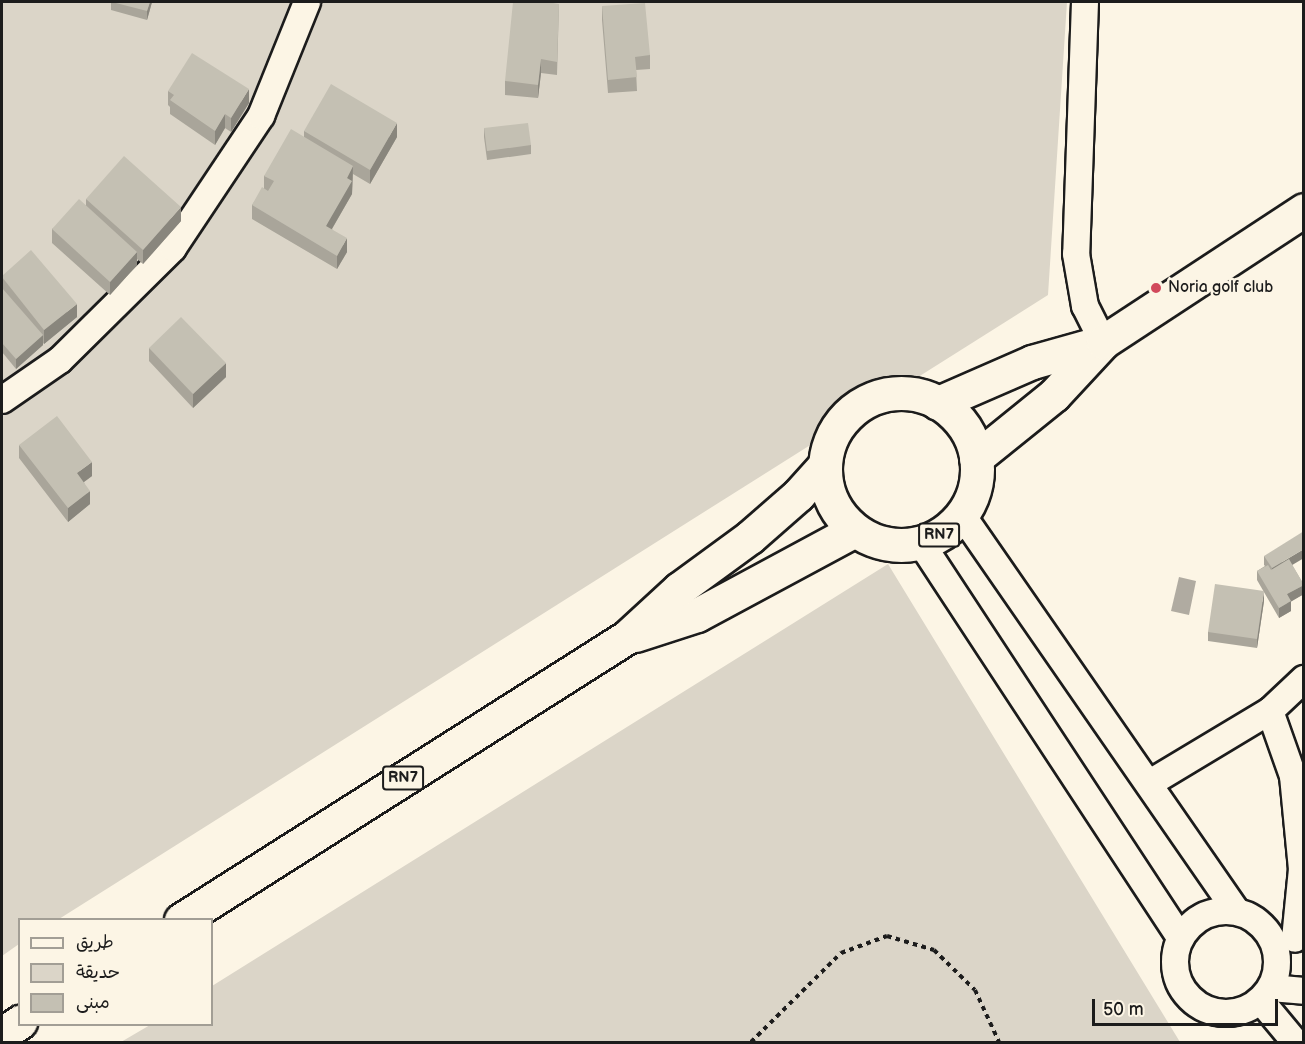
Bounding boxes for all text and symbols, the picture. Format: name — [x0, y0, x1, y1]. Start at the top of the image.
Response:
place label: Noria golf club — [1168, 278, 1273, 298]
marker: Noria golf club — [1149, 281, 1163, 295]
road number: RN7 — [918, 523, 960, 547]
road number: RN7 — [382, 766, 424, 790]
legend — [18, 918, 213, 1026]
text: طريق — [76, 932, 114, 953]
text: حديقة — [76, 962, 120, 983]
scale bar — [1095, 987, 1281, 1025]
text: مبنى — [76, 992, 110, 1013]
text: 50 m — [1103, 999, 1144, 1020]

